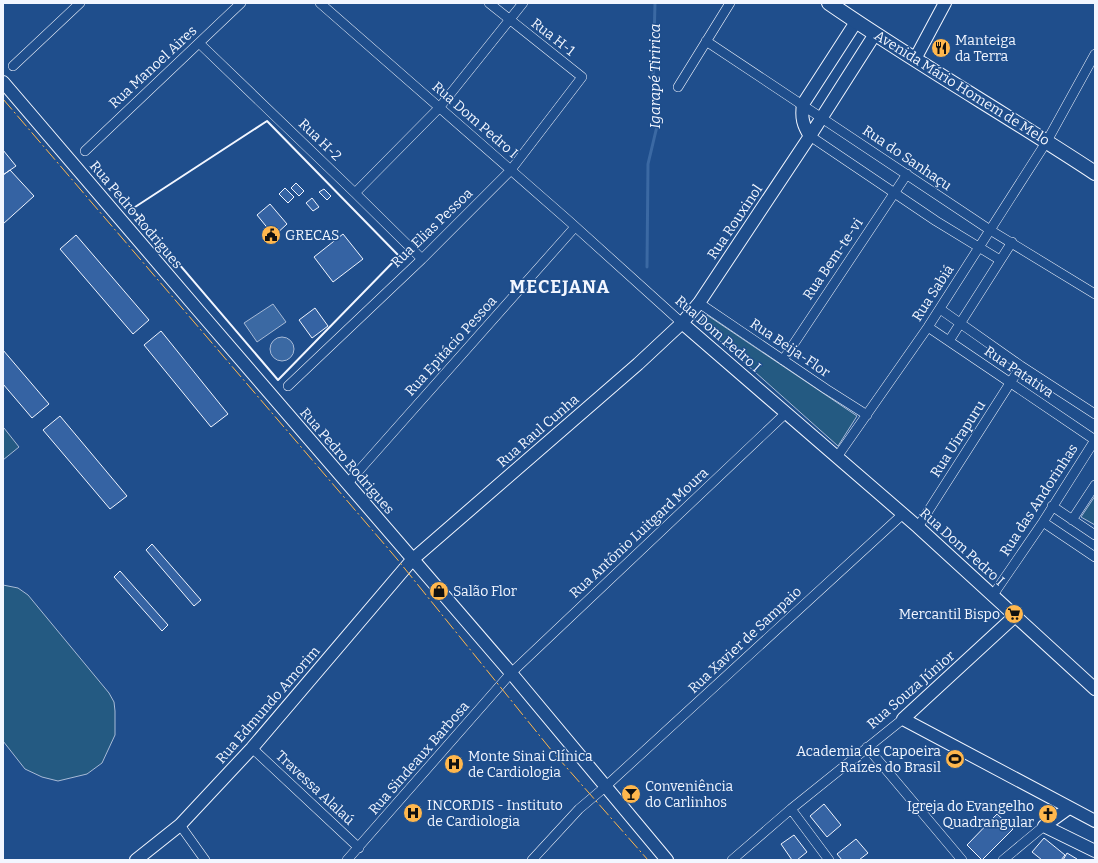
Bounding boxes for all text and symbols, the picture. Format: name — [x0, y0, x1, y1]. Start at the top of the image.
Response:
street label: Rua H-1 — [528, 15, 578, 60]
street label: Rua Manoel Aires — [106, 22, 200, 112]
water label: Igarapé Tiririca — [646, 23, 664, 129]
street label: Avenida Mário Homem de Melo — [871, 27, 1053, 149]
place label: Manteiga da Terra — [955, 32, 1016, 65]
restaurant icon: Manteiga da Terra — [930, 37, 952, 59]
street label: Rua Dom Pedro I — [429, 78, 521, 162]
street label: Rua H-2 — [295, 115, 345, 165]
street label: Rua do Sanhaçu — [859, 122, 955, 194]
street label: Rua Pedro Rodrigues — [86, 158, 186, 272]
street label: Rua Rouxinol — [704, 181, 766, 263]
street label: Rua Elias Pessoa — [388, 185, 477, 271]
street label: Rua Bem-te-vi — [799, 215, 867, 303]
public building icon: GRECAS — [260, 224, 282, 246]
place label: GRECAS — [285, 227, 339, 244]
street label: Rua Sabiá — [909, 261, 958, 324]
district label: MECEJANA — [510, 276, 610, 298]
street label: Rua Epitácio Pessoa — [402, 292, 501, 399]
street label: Rua Dom Pedro I — [672, 292, 764, 376]
street label: Rua Beija-Flor — [747, 315, 833, 381]
street label: Rua Patativa — [981, 343, 1057, 402]
street label: Rua Raul Cunha — [494, 391, 583, 471]
street label: Rua Uirapuru — [927, 397, 989, 481]
street label: Rua Pedro Rodrigues — [296, 404, 398, 518]
street label: Rua das Andorinhas — [996, 441, 1082, 559]
street label: Rua Antônio Luitgard Moura — [566, 464, 712, 602]
street label: Rua Dom Pedro I — [916, 505, 1008, 589]
shop icon: Salão Flor — [428, 580, 450, 602]
place label: Salão Flor — [453, 583, 517, 600]
street label: Rua Xavier de Sampaio — [685, 583, 805, 697]
supermarket icon: Mercantil Bispo — [1003, 603, 1025, 625]
place label: Mercantil Bispo — [899, 606, 1000, 623]
street label: Rua Edmundo Amorim — [213, 643, 324, 767]
street label: Rua Souza Júnior — [864, 647, 958, 733]
street label: Rua Sindeaux Barbosa — [365, 698, 473, 818]
place label: Academia de Capoeira Raízes do Brasil — [796, 743, 941, 776]
street label: Travessa Alalaú — [272, 747, 358, 829]
place label: Monte Sinai Clínica de Cardiologia — [468, 748, 593, 781]
sports icon: Academia de Capoeira Raízes do Brasil — [944, 748, 966, 770]
hospital icon: Monte Sinai Clínica de Cardiologia — [443, 753, 465, 775]
place label: Conveniência do Carlinhos — [645, 778, 734, 811]
bar icon: Conveniência do Carlinhos — [620, 783, 642, 805]
place label: INCORDIS - Instituto de Cardiologia — [427, 797, 563, 830]
place label: Igreja do Evangelho Quadrangular — [907, 798, 1034, 831]
hospital icon: INCORDIS - Instituto de Cardiologia — [402, 802, 424, 824]
church icon: Igreja do Evangelho Quadrangular — [1037, 803, 1059, 825]

